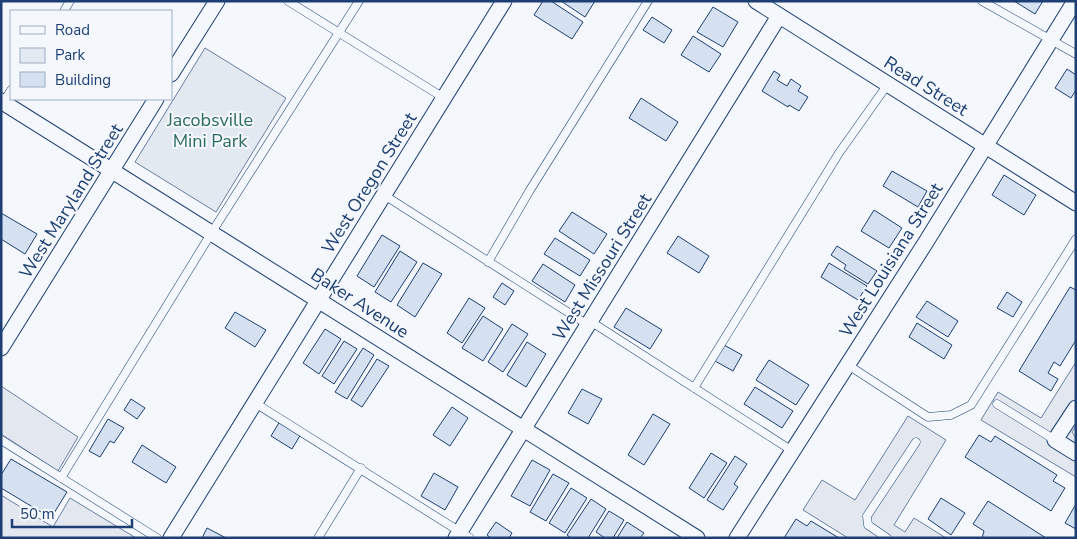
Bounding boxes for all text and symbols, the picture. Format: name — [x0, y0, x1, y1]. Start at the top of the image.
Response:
legend — [10, 10, 172, 100]
text: Road — [55, 20, 90, 40]
text: Park — [55, 45, 85, 65]
street label: Read Street — [879, 51, 973, 122]
text: Building — [55, 70, 111, 90]
street label: West Oregon Street — [316, 107, 422, 258]
park label: Jacobsville Mini Park — [166, 108, 253, 153]
street label: West Maryland Street — [14, 118, 129, 283]
street label: West Louisiana Street — [834, 178, 949, 342]
street label: West Missouri Street — [547, 188, 657, 345]
street label: Baker Avenue — [306, 262, 414, 344]
scale bar — [12, 496, 132, 528]
text: 50 m — [20, 504, 55, 524]

